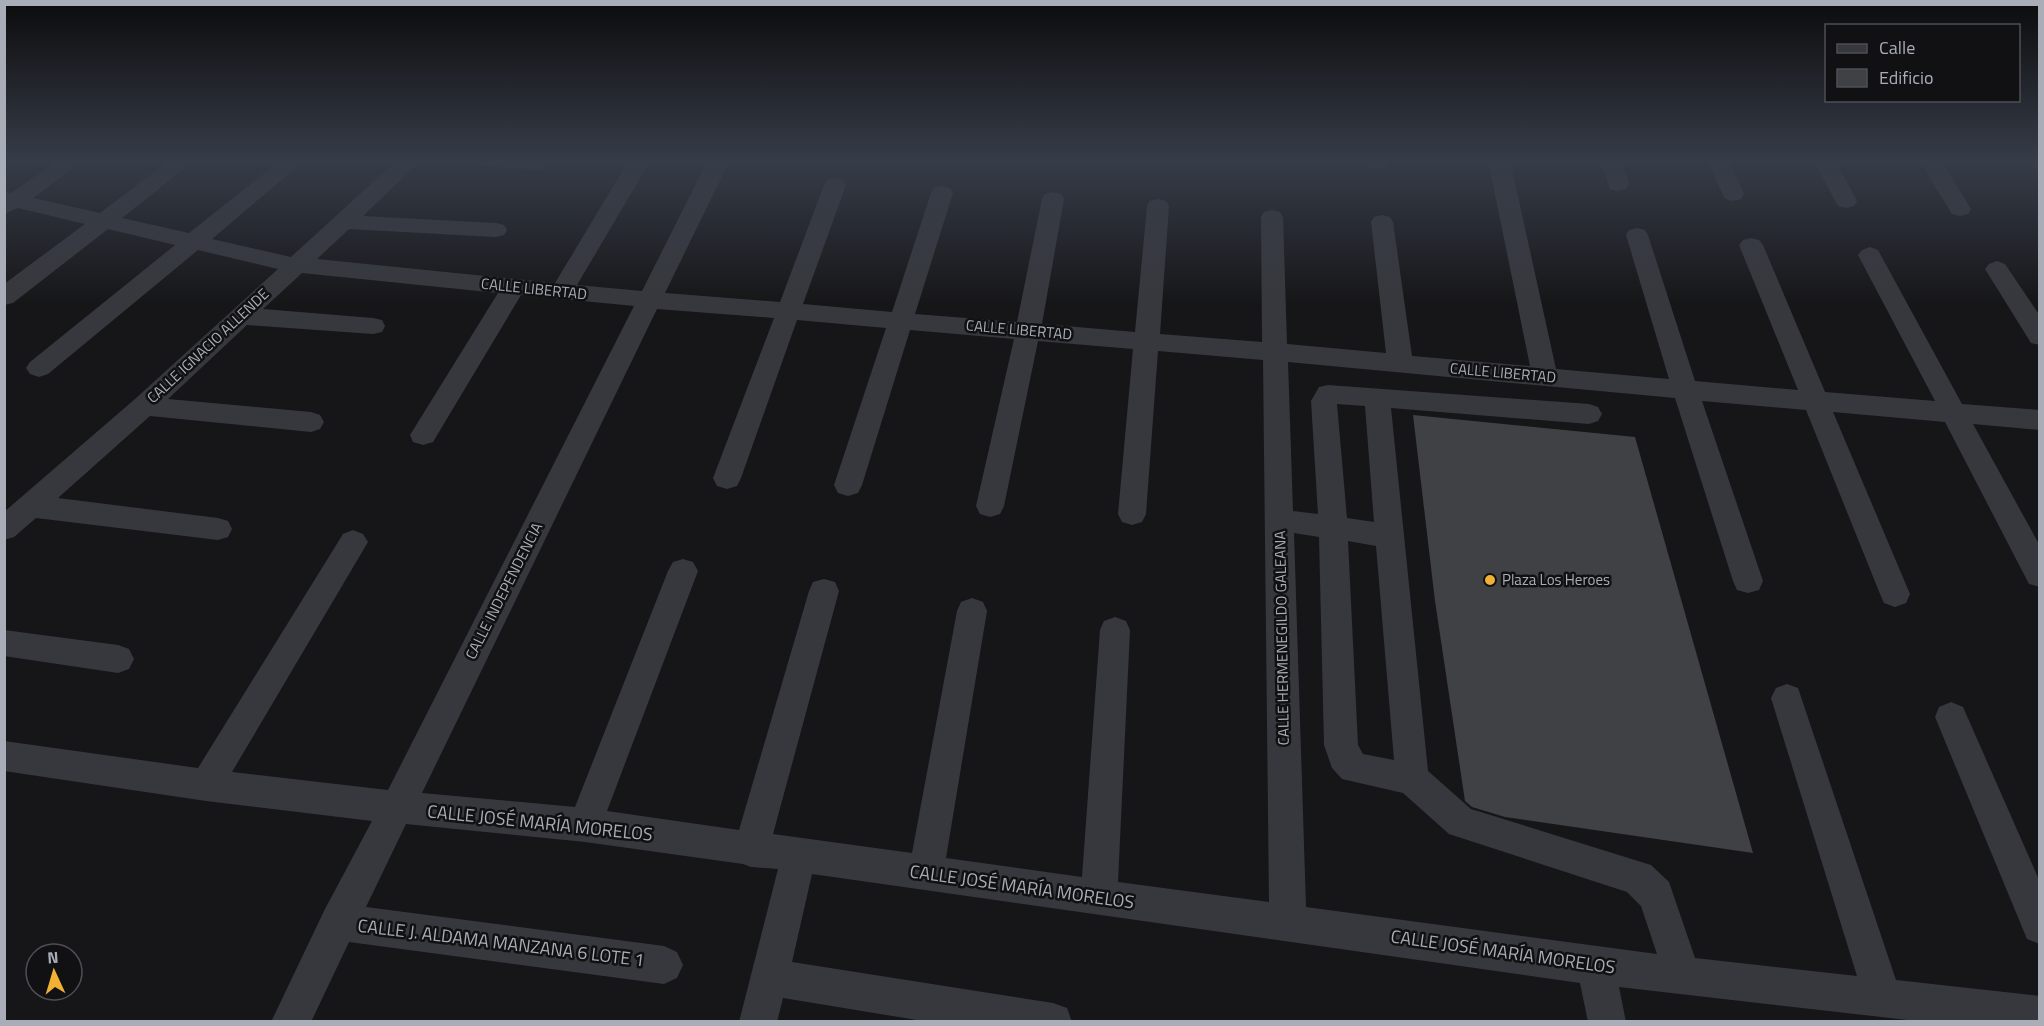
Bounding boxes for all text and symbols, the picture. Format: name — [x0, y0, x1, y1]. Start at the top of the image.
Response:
legend — [1825, 24, 2020, 102]
text: Calle — [1879, 34, 1915, 61]
text: Edificio — [1879, 64, 1933, 91]
street label: CALLE LIBERTAD — [480, 272, 588, 305]
street label: CALLE IGNACIO ALLENDE — [141, 283, 274, 408]
street label: CALLE LIBERTAD — [965, 313, 1073, 346]
street label: CALLE LIBERTAD — [1449, 356, 1557, 389]
street label: CALLE INDEPENDENCIA — [459, 518, 548, 663]
street label: CALLE HERMENEGILDO GALEANA — [1268, 530, 1295, 745]
place label: Plaza Los Heroes — [1502, 568, 1610, 591]
marker: Plaza Los Heroes — [1483, 573, 1497, 587]
street label: CALLE JOSÉ MARÍA MORELOS — [426, 797, 654, 848]
street label: CALLE JOSÉ MARÍA MORELOS — [908, 857, 1136, 916]
street label: CALLE J. ALDAMA MANZANA 6 LOTE 1 — [356, 912, 646, 973]
street label: CALLE JOSÉ MARÍA MORELOS — [1389, 922, 1617, 981]
north arrow — [24, 942, 84, 1002]
text: N — [47, 945, 59, 969]

